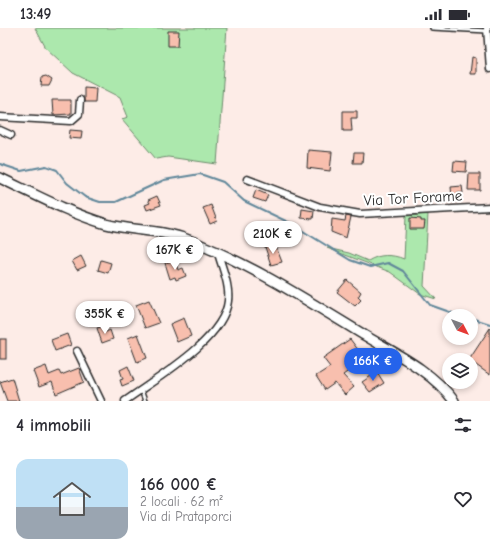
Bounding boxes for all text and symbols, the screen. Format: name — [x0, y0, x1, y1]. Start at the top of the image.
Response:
text: 13:49 — [20, 5, 51, 23]
street label: Via Tor Forame — [363, 186, 463, 210]
pin: 210K € — [240, 221, 306, 255]
text: 210K € — [253, 226, 293, 241]
pin: 167K € — [142, 237, 208, 271]
text: 167K € — [156, 242, 194, 257]
pin: 355K € — [72, 301, 138, 335]
text: 355K € — [84, 306, 126, 321]
north arrow — [442, 309, 478, 345]
map controls — [442, 309, 478, 389]
pin: 166K € — [340, 348, 406, 382]
text: 166K € — [353, 353, 393, 368]
button: layers — [442, 353, 478, 389]
icon: filters — [452, 414, 474, 436]
text: 4 immobili — [16, 416, 91, 435]
icon: home — [48, 475, 96, 523]
text: 166 000 € — [140, 475, 217, 494]
icon: heart — [452, 488, 474, 510]
text: 2 locali · 62 m² — [140, 494, 223, 509]
text: Via di Prataporci — [140, 509, 232, 524]

